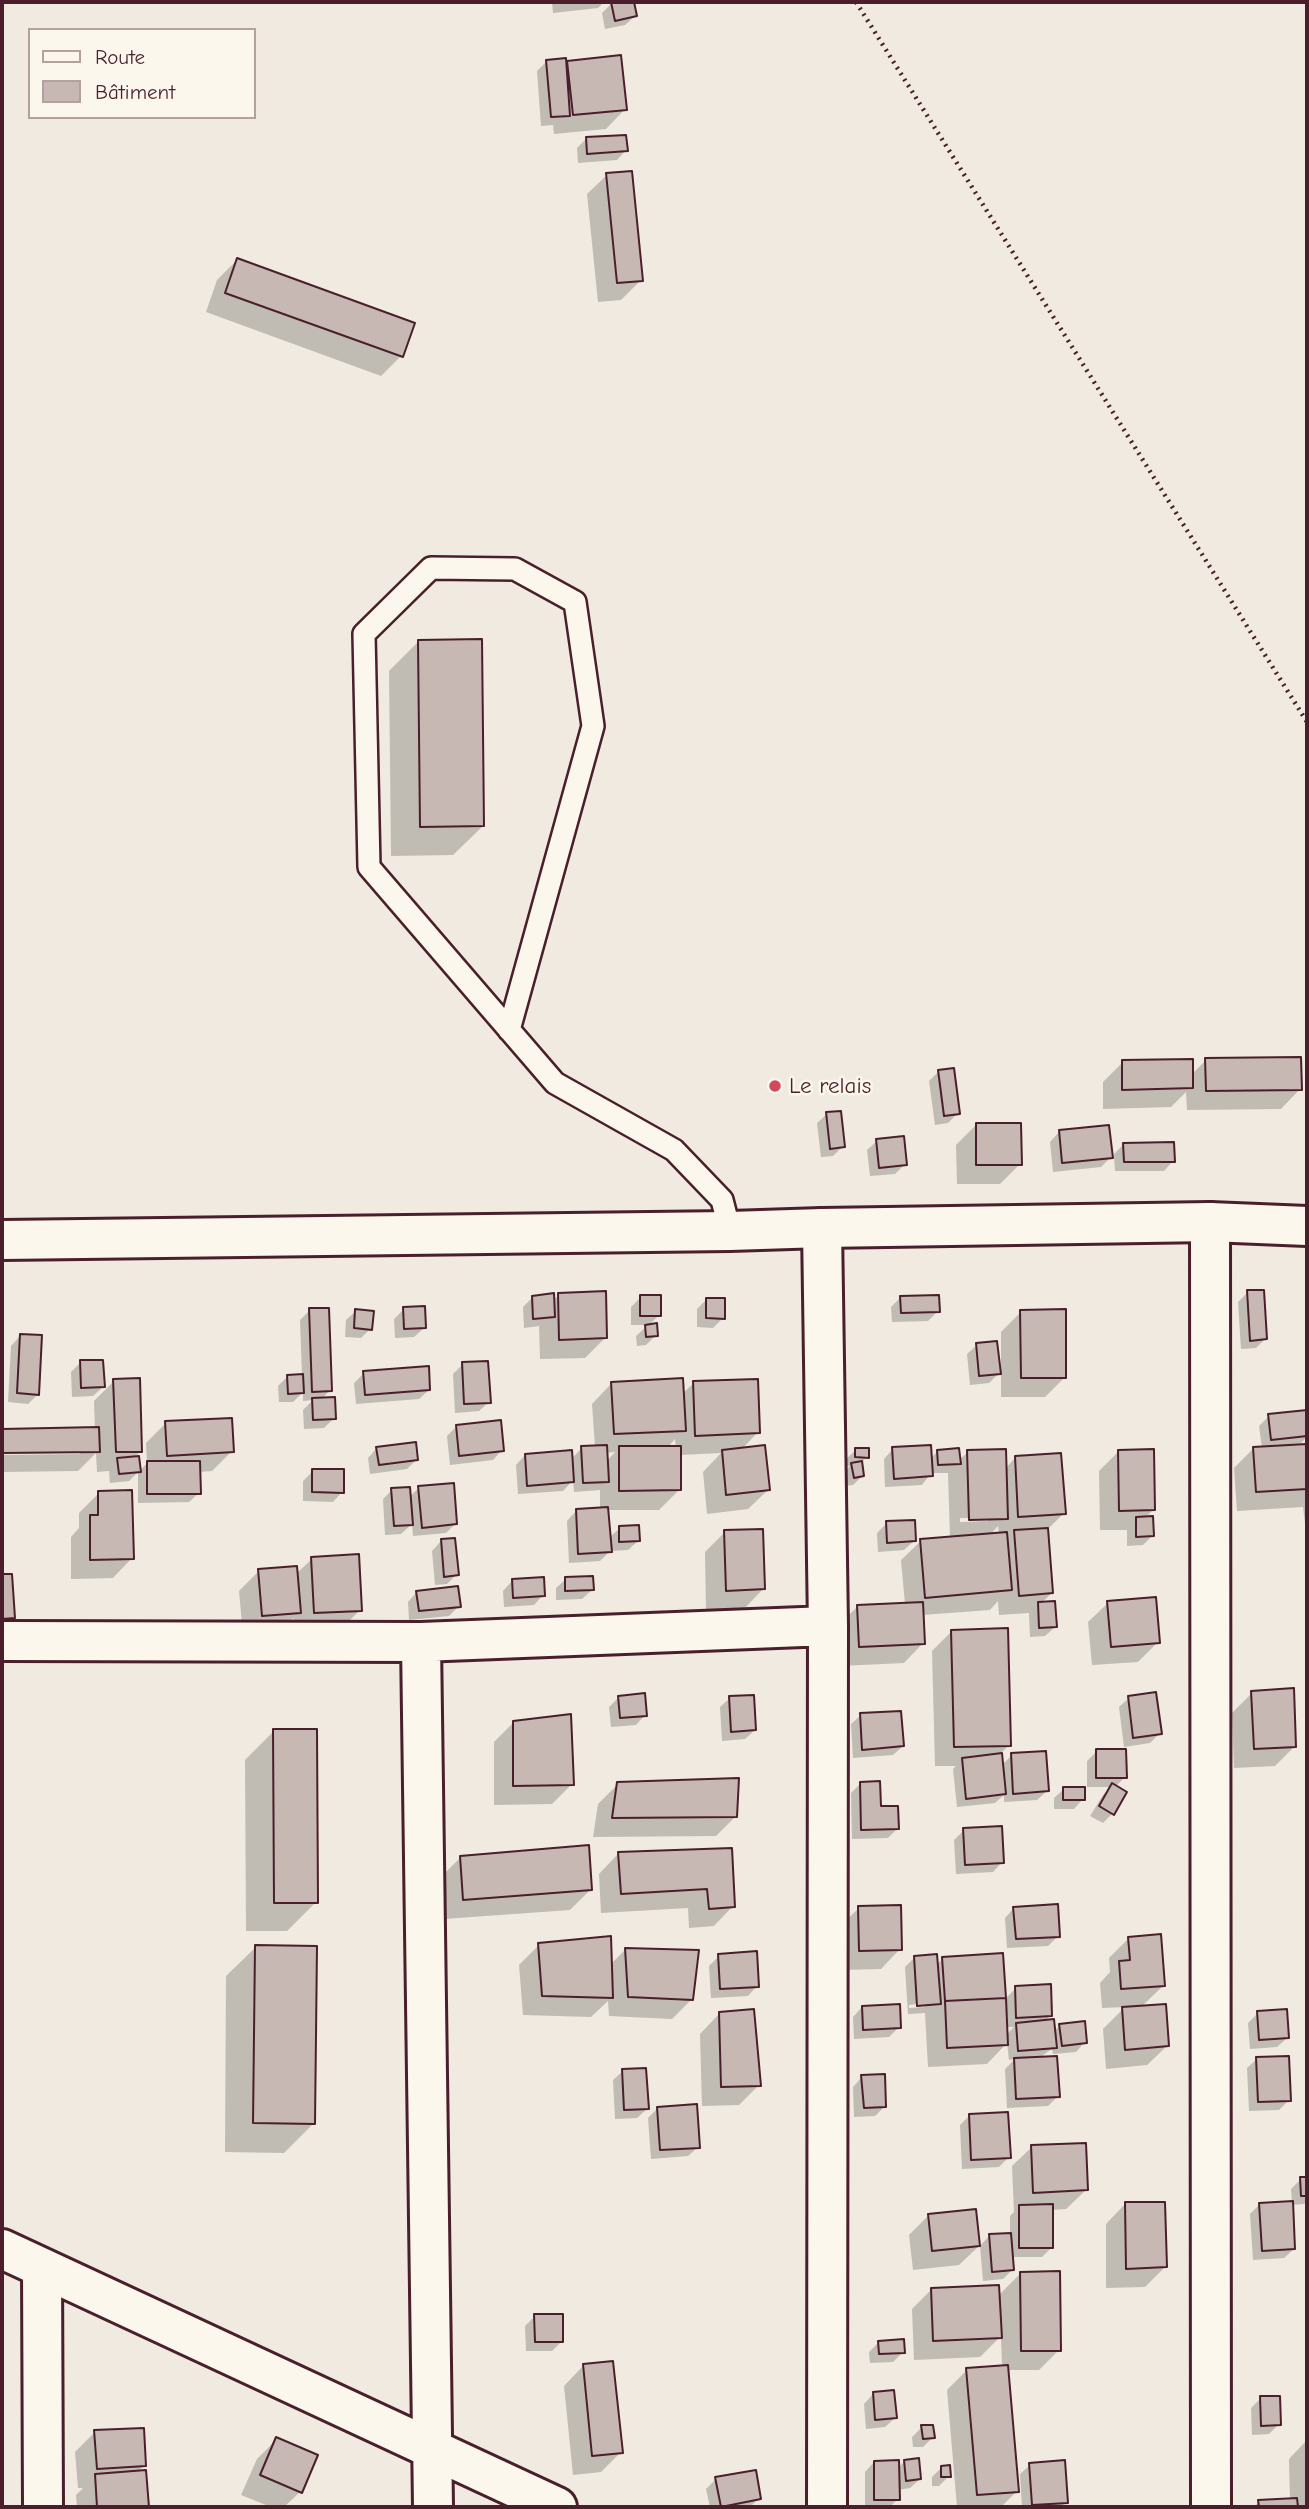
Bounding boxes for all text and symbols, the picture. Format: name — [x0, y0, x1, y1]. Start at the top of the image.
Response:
legend — [28, 28, 256, 119]
text: Route — [95, 45, 145, 69]
text: Bâtiment — [95, 80, 175, 104]
place label: Le relais — [789, 1072, 871, 1100]
marker: Le relais — [767, 1078, 783, 1094]

